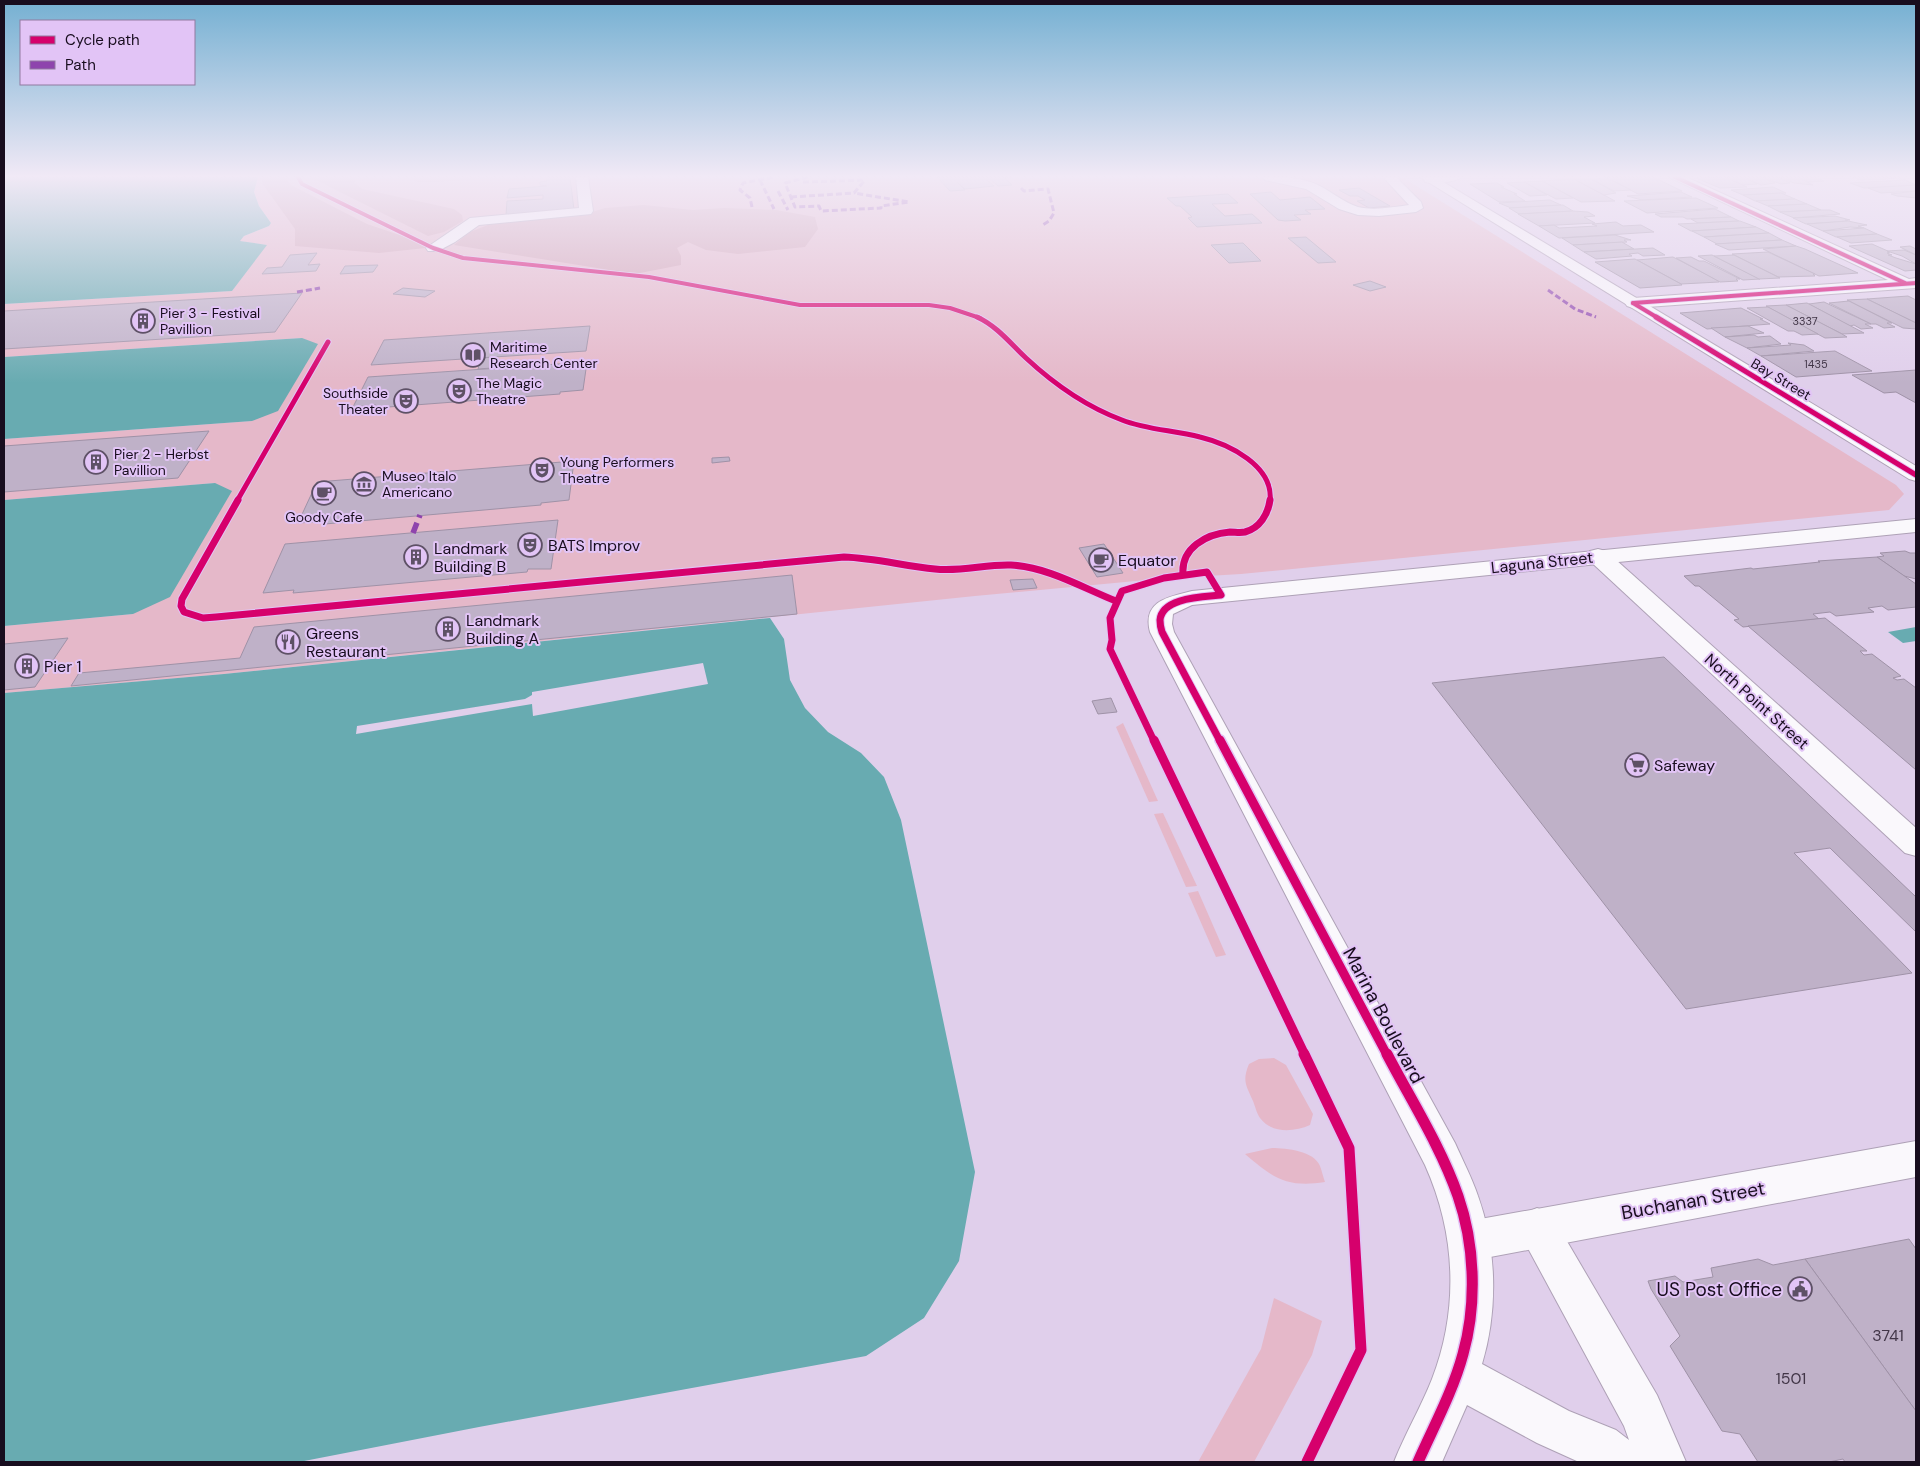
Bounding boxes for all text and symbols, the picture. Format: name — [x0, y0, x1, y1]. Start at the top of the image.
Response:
legend — [20, 20, 195, 85]
text: Cycle path — [65, 30, 140, 50]
text: Path — [65, 55, 96, 75]
place label: Pier 3 - Festival Pavillion — [160, 304, 260, 338]
building icon: Pier 3 - Festival Pavillion — [130, 308, 156, 334]
house number: 3337 — [1792, 314, 1818, 328]
place label: Maritime Research Center — [490, 338, 598, 372]
library icon: Maritime Research Center — [460, 342, 486, 368]
street label: Bay Street — [1748, 354, 1814, 404]
house number: 1435 — [1804, 357, 1828, 371]
place label: The Magic Theatre — [476, 374, 542, 408]
theatre icon: The Magic Theatre — [446, 378, 472, 404]
place label: Southside Theater — [323, 384, 388, 418]
theatre icon: Southside Theater — [393, 388, 419, 414]
place label: Pier 2 - Herbst Pavillion — [114, 445, 209, 479]
building icon: Pier 2 - Herbst Pavillion — [83, 449, 109, 475]
place label: Young Performers Theatre — [560, 453, 674, 487]
theatre icon: Young Performers Theatre — [529, 457, 555, 483]
place label: Museo Italo Americano — [382, 467, 457, 501]
museum icon: Museo Italo Americano — [351, 471, 377, 497]
cafe icon: Goody Cafe — [311, 480, 337, 506]
place label: Goody Cafe — [285, 508, 363, 526]
theatre icon: BATS Improv — [517, 532, 543, 558]
place label: BATS Improv — [548, 535, 641, 556]
place label: Landmark Building B — [434, 538, 507, 577]
building icon: Landmark Building B — [403, 544, 429, 570]
cafe icon: Equator — [1088, 547, 1114, 573]
street label: Laguna Street — [1490, 547, 1594, 578]
place label: Equator — [1118, 550, 1176, 571]
place label: Landmark Building A — [466, 610, 539, 649]
building icon: Landmark Building A — [435, 616, 461, 642]
place label: Greens Restaurant — [306, 623, 386, 662]
restaurant icon: Greens Restaurant — [275, 629, 301, 655]
street label: North Point Street — [1700, 649, 1813, 754]
building icon: Pier 1 — [14, 653, 40, 679]
place label: Pier 1 — [44, 656, 81, 677]
supermarket icon: Safeway — [1624, 752, 1650, 778]
place label: Safeway — [1654, 755, 1715, 776]
street label: Marina Boulevard — [1337, 943, 1430, 1088]
street label: Buchanan Street — [1619, 1176, 1767, 1225]
public building icon: US Post Office — [1787, 1276, 1813, 1302]
place label: US Post Office — [1657, 1277, 1782, 1302]
house number: 3741 — [1872, 1325, 1904, 1346]
house number: 1501 — [1776, 1368, 1806, 1389]

